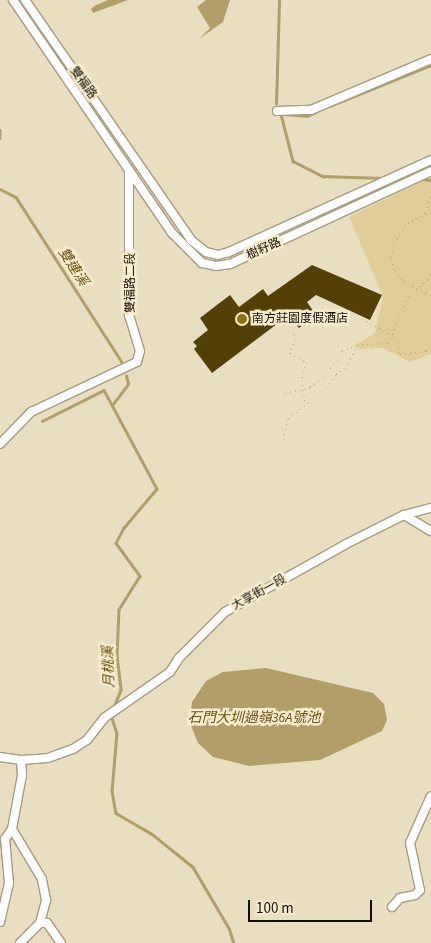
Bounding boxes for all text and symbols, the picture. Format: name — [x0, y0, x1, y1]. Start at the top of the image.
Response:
street label: 雙福路 — [67, 64, 99, 102]
street label: 樹籽路 — [245, 235, 283, 263]
water label: 雙連溪 — [55, 245, 91, 289]
street label: 雙福路二段 — [124, 253, 138, 313]
place label: 南方莊園度假酒店 — [252, 312, 348, 326]
marker: 南方莊園度假酒店 — [236, 313, 248, 325]
street label: 大享街一段 — [229, 572, 289, 614]
water label: 月桃溪 — [100, 646, 118, 688]
water label: 石門大圳過嶺36A號池 — [188, 710, 320, 726]
scale bar — [251, 890, 375, 922]
text: 100 m — [256, 898, 294, 919]

